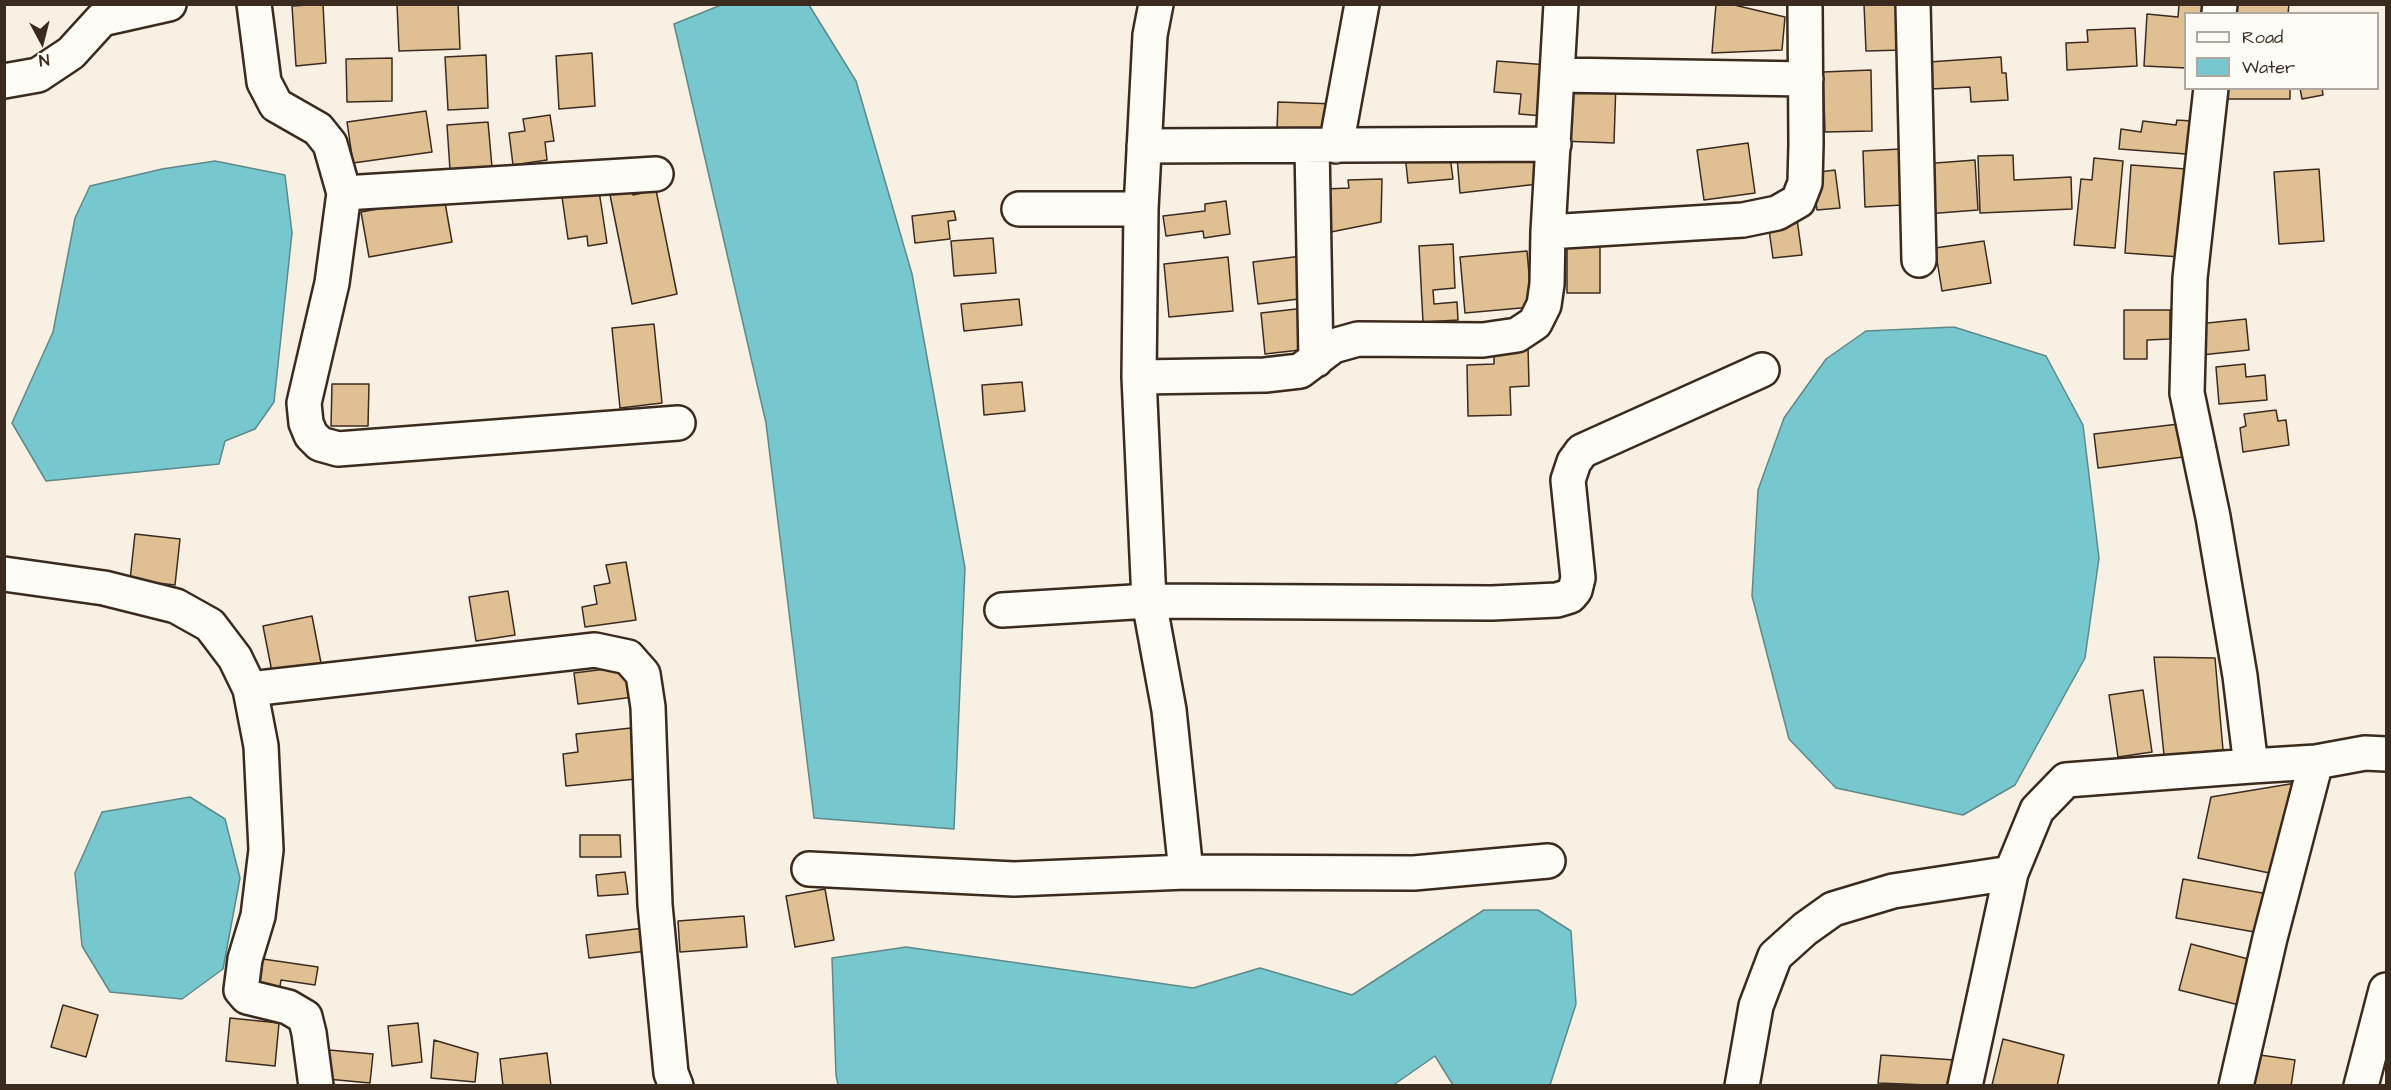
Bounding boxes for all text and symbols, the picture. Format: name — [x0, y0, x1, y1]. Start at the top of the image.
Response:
north arrow — [12, 12, 72, 72]
legend — [2184, 12, 2379, 90]
text: Road — [2242, 25, 2283, 50]
text: N — [38, 48, 51, 71]
text: Water — [2242, 55, 2295, 80]

